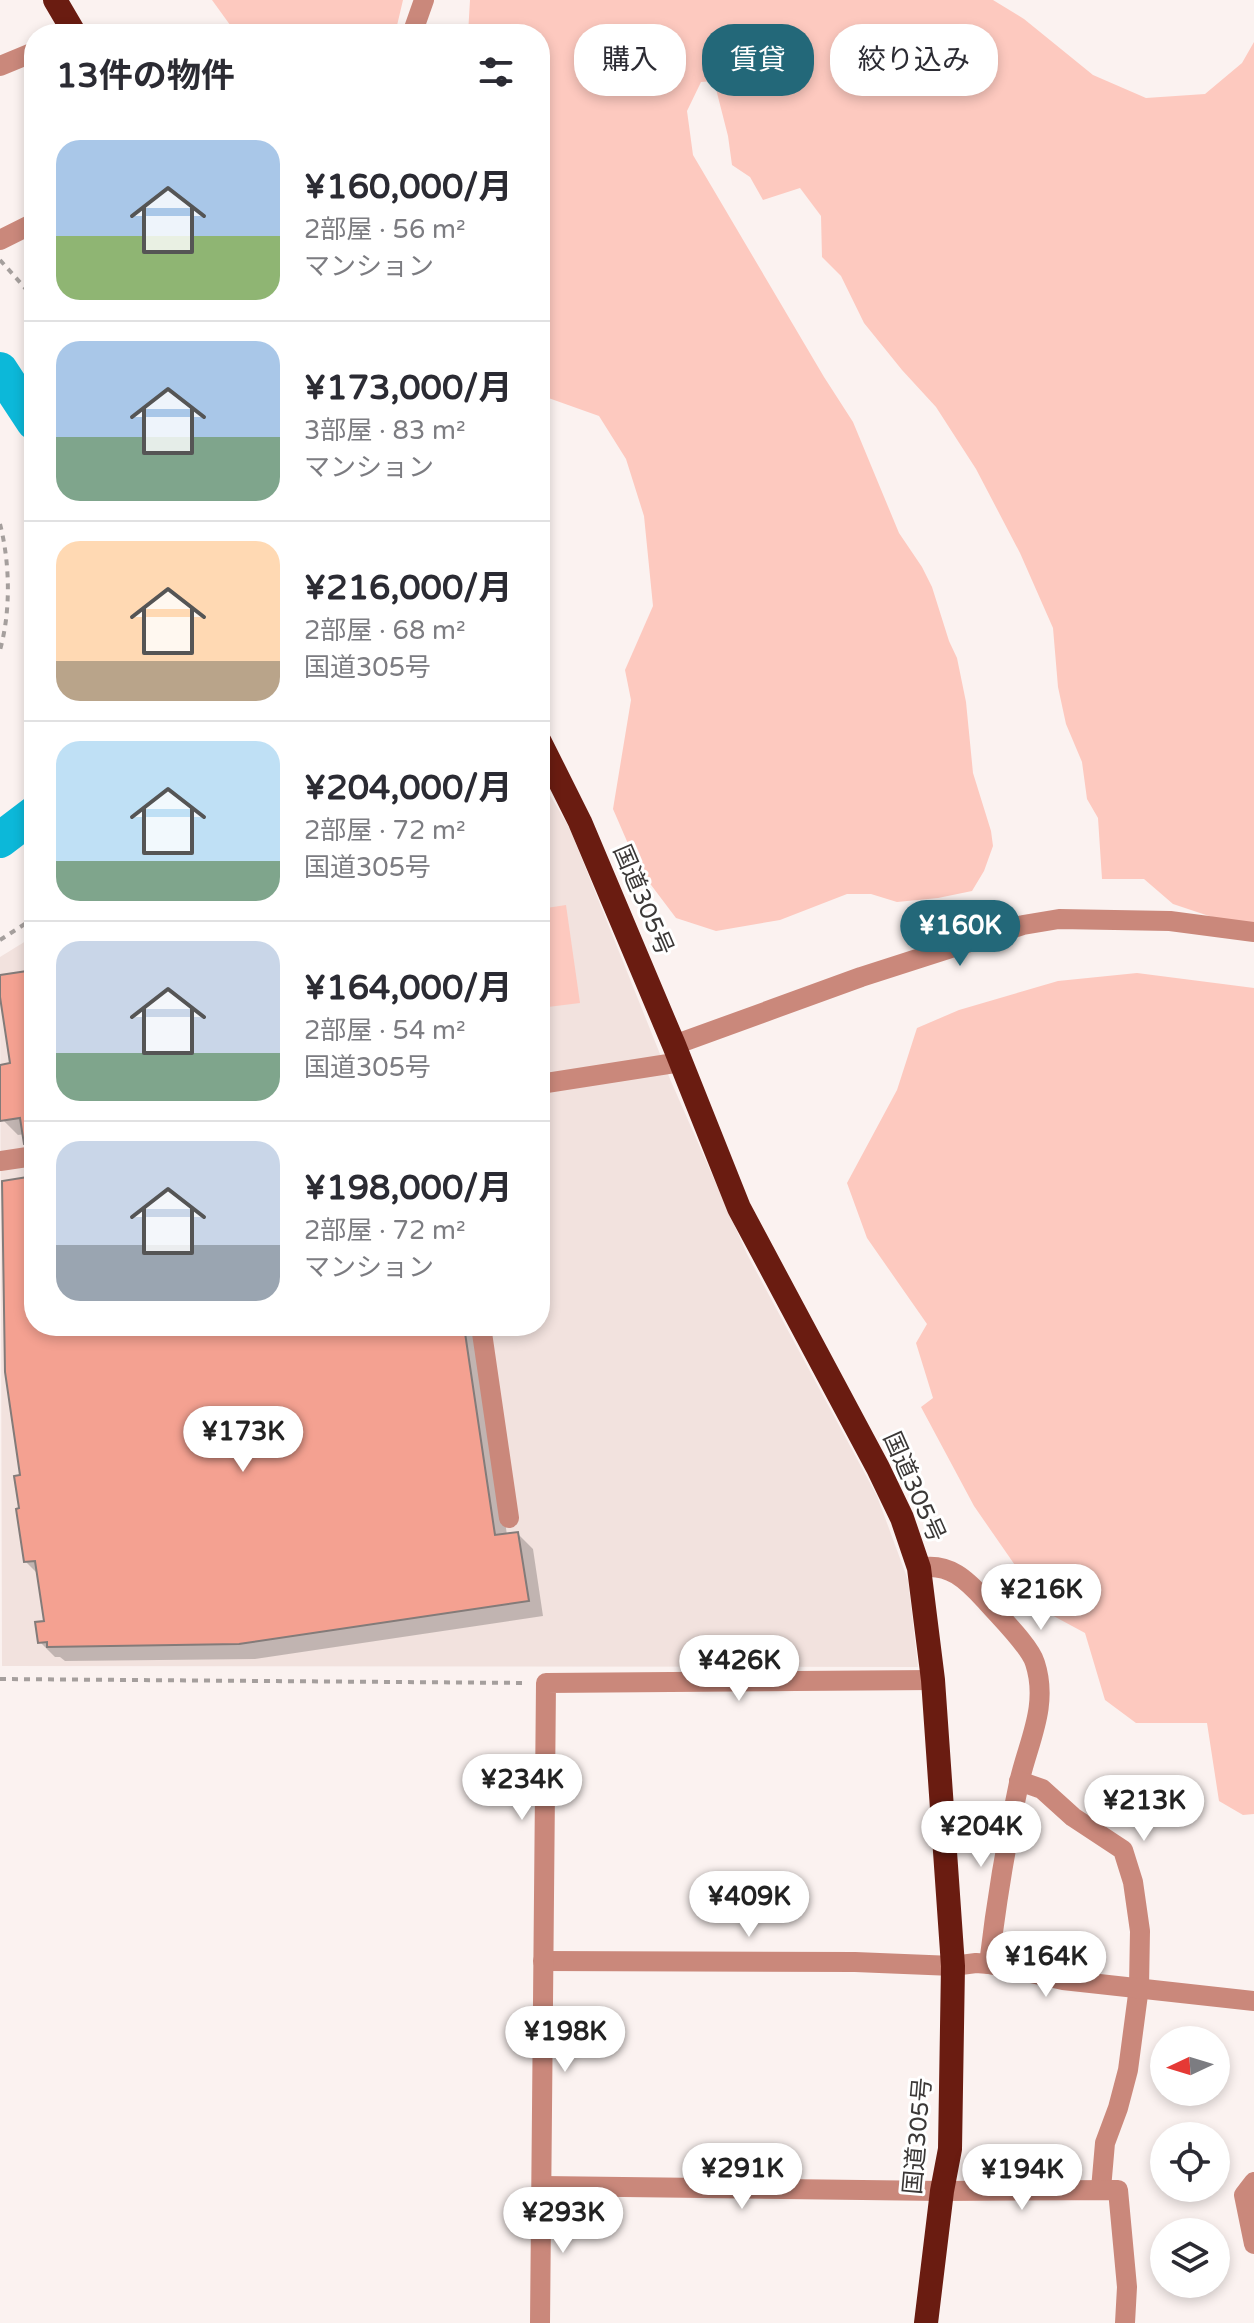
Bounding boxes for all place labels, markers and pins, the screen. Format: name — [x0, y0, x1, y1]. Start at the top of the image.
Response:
pin: ¥160K — [904, 900, 1016, 968]
pin: ¥173K — [187, 1406, 299, 1474]
pin: ¥216K — [985, 1564, 1097, 1632]
pin: ¥426K — [683, 1635, 795, 1703]
pin: ¥234K — [466, 1754, 578, 1822]
pin: ¥213K — [1088, 1775, 1200, 1843]
pin: ¥204K — [925, 1801, 1037, 1869]
pin: ¥409K — [693, 1871, 805, 1939]
pin: ¥164K — [990, 1931, 1102, 1999]
pin: ¥198K — [509, 2006, 621, 2074]
pin: ¥291K — [686, 2143, 798, 2211]
pin: ¥194K — [966, 2144, 1078, 2212]
pin: ¥293K — [507, 2187, 619, 2255]

